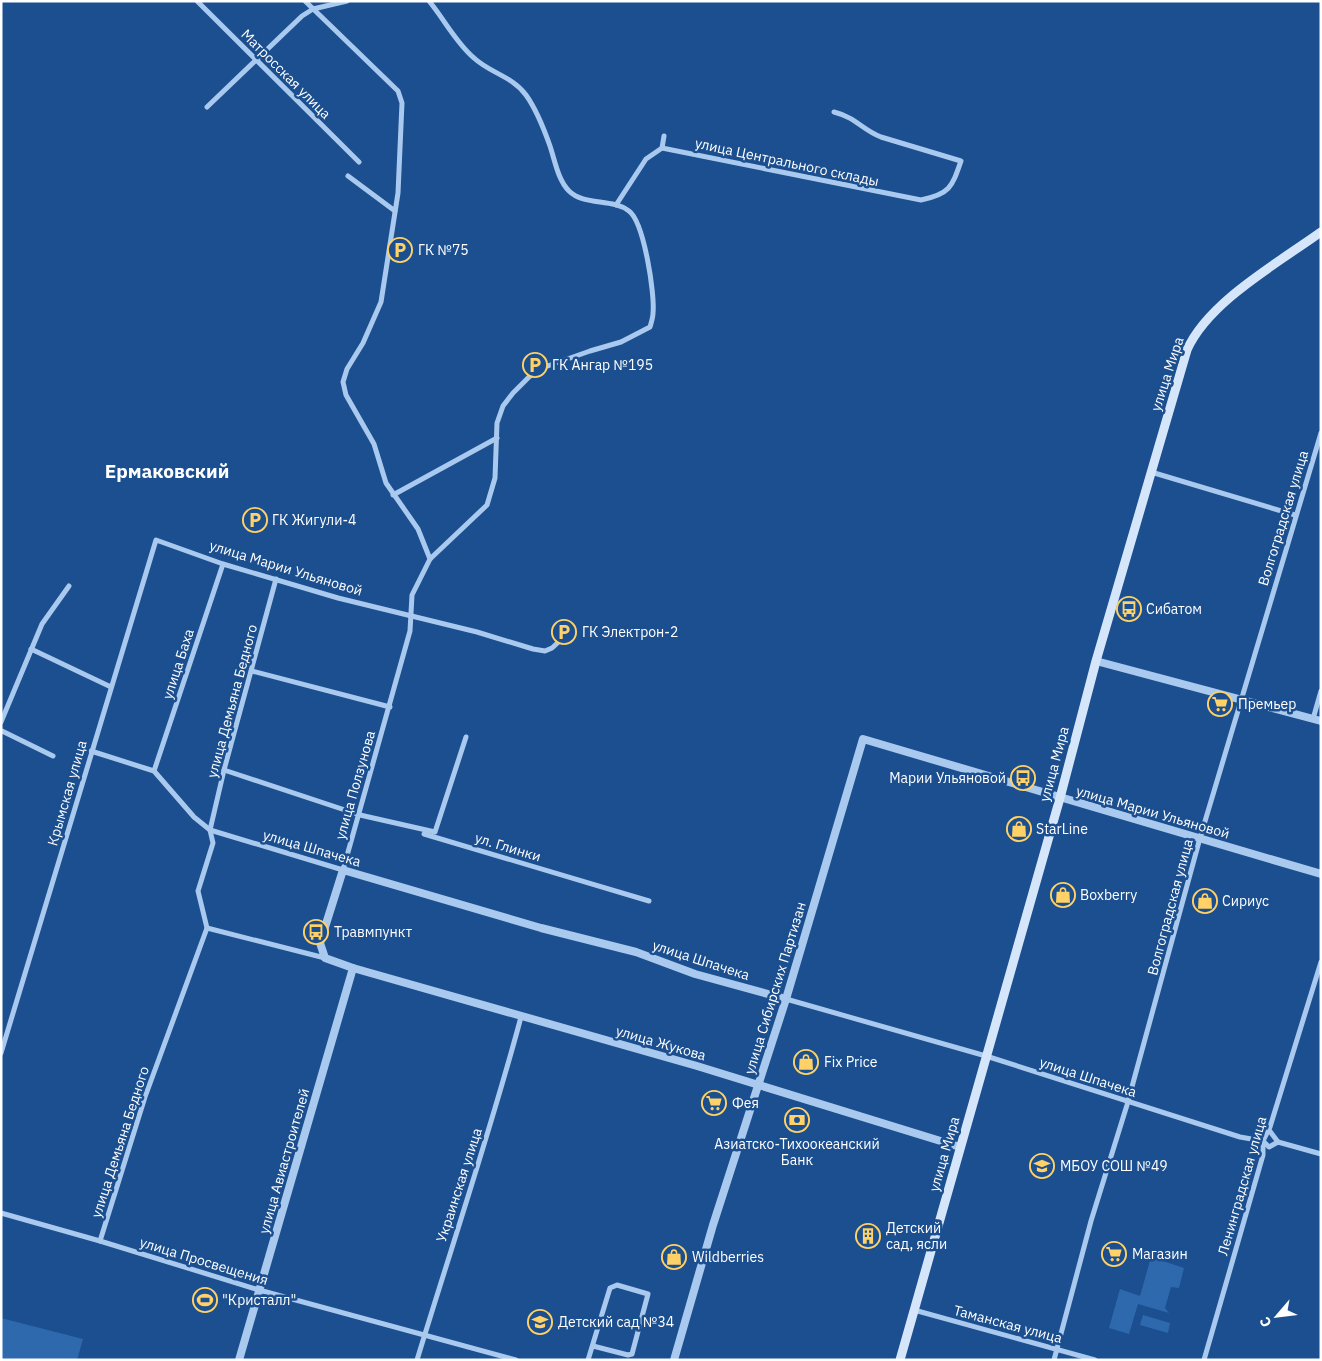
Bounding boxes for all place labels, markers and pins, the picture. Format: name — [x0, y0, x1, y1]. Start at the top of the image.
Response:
parking icon: ГК №75 — [387, 237, 413, 263]
place label: ГК №75 — [418, 241, 469, 259]
parking icon: ГК Ангар №195 — [522, 352, 548, 378]
place label: ГК Ангар №195 — [552, 356, 653, 374]
parking icon: ГК Жигули-4 — [242, 507, 268, 533]
place label: ГК Жигули-4 — [272, 511, 356, 529]
bus stop icon: Сибатом — [1116, 596, 1142, 622]
place label: Сибатом — [1146, 600, 1202, 618]
parking icon: ГК Электрон-2 — [551, 619, 577, 645]
place label: ГК Электрон-2 — [582, 623, 678, 641]
supermarket icon: Премьер — [1207, 691, 1233, 717]
place label: Премьер — [1238, 695, 1296, 713]
bus stop icon: Марии Ульяновой — [1010, 765, 1036, 791]
place label: Марии Ульяновой — [889, 769, 1006, 787]
shop icon: StarLine — [1006, 816, 1032, 842]
place label: StarLine — [1036, 820, 1088, 838]
shop icon: Boxberry — [1050, 882, 1076, 908]
place label: Boxberry — [1080, 886, 1137, 904]
shop icon: Сириус — [1192, 888, 1218, 914]
place label: Сириус — [1222, 892, 1269, 910]
bus stop icon: Травмпункт — [303, 919, 329, 945]
place label: Травмпункт — [334, 923, 412, 941]
shop icon: Fix Price — [793, 1049, 819, 1075]
place label: Fix Price — [824, 1053, 878, 1071]
supermarket icon: Фея — [701, 1090, 727, 1116]
place label: Фея — [732, 1094, 759, 1112]
bank icon: Азиатско-Тихоокеанский Банк — [784, 1107, 810, 1133]
place label: Азиатско-Тихоокеанский Банк — [714, 1135, 880, 1169]
school or university icon: МБОУ СОШ №49 — [1029, 1153, 1055, 1179]
place label: МБОУ СОШ №49 — [1060, 1157, 1168, 1175]
place label: Детский сад, ясли — [886, 1219, 947, 1253]
building icon: Детский сад, ясли — [855, 1223, 881, 1249]
supermarket icon: Магазин — [1101, 1241, 1127, 1267]
shop icon: Wildberries — [661, 1244, 687, 1270]
place label: Магазин — [1132, 1245, 1188, 1263]
place label: Wildberries — [692, 1248, 764, 1266]
sports icon: "Кристалл" — [192, 1287, 218, 1313]
place label: "Кристалл" — [222, 1291, 296, 1309]
school or university icon: Детский сад №34 — [527, 1309, 553, 1335]
place label: Детский сад №34 — [558, 1313, 674, 1331]

